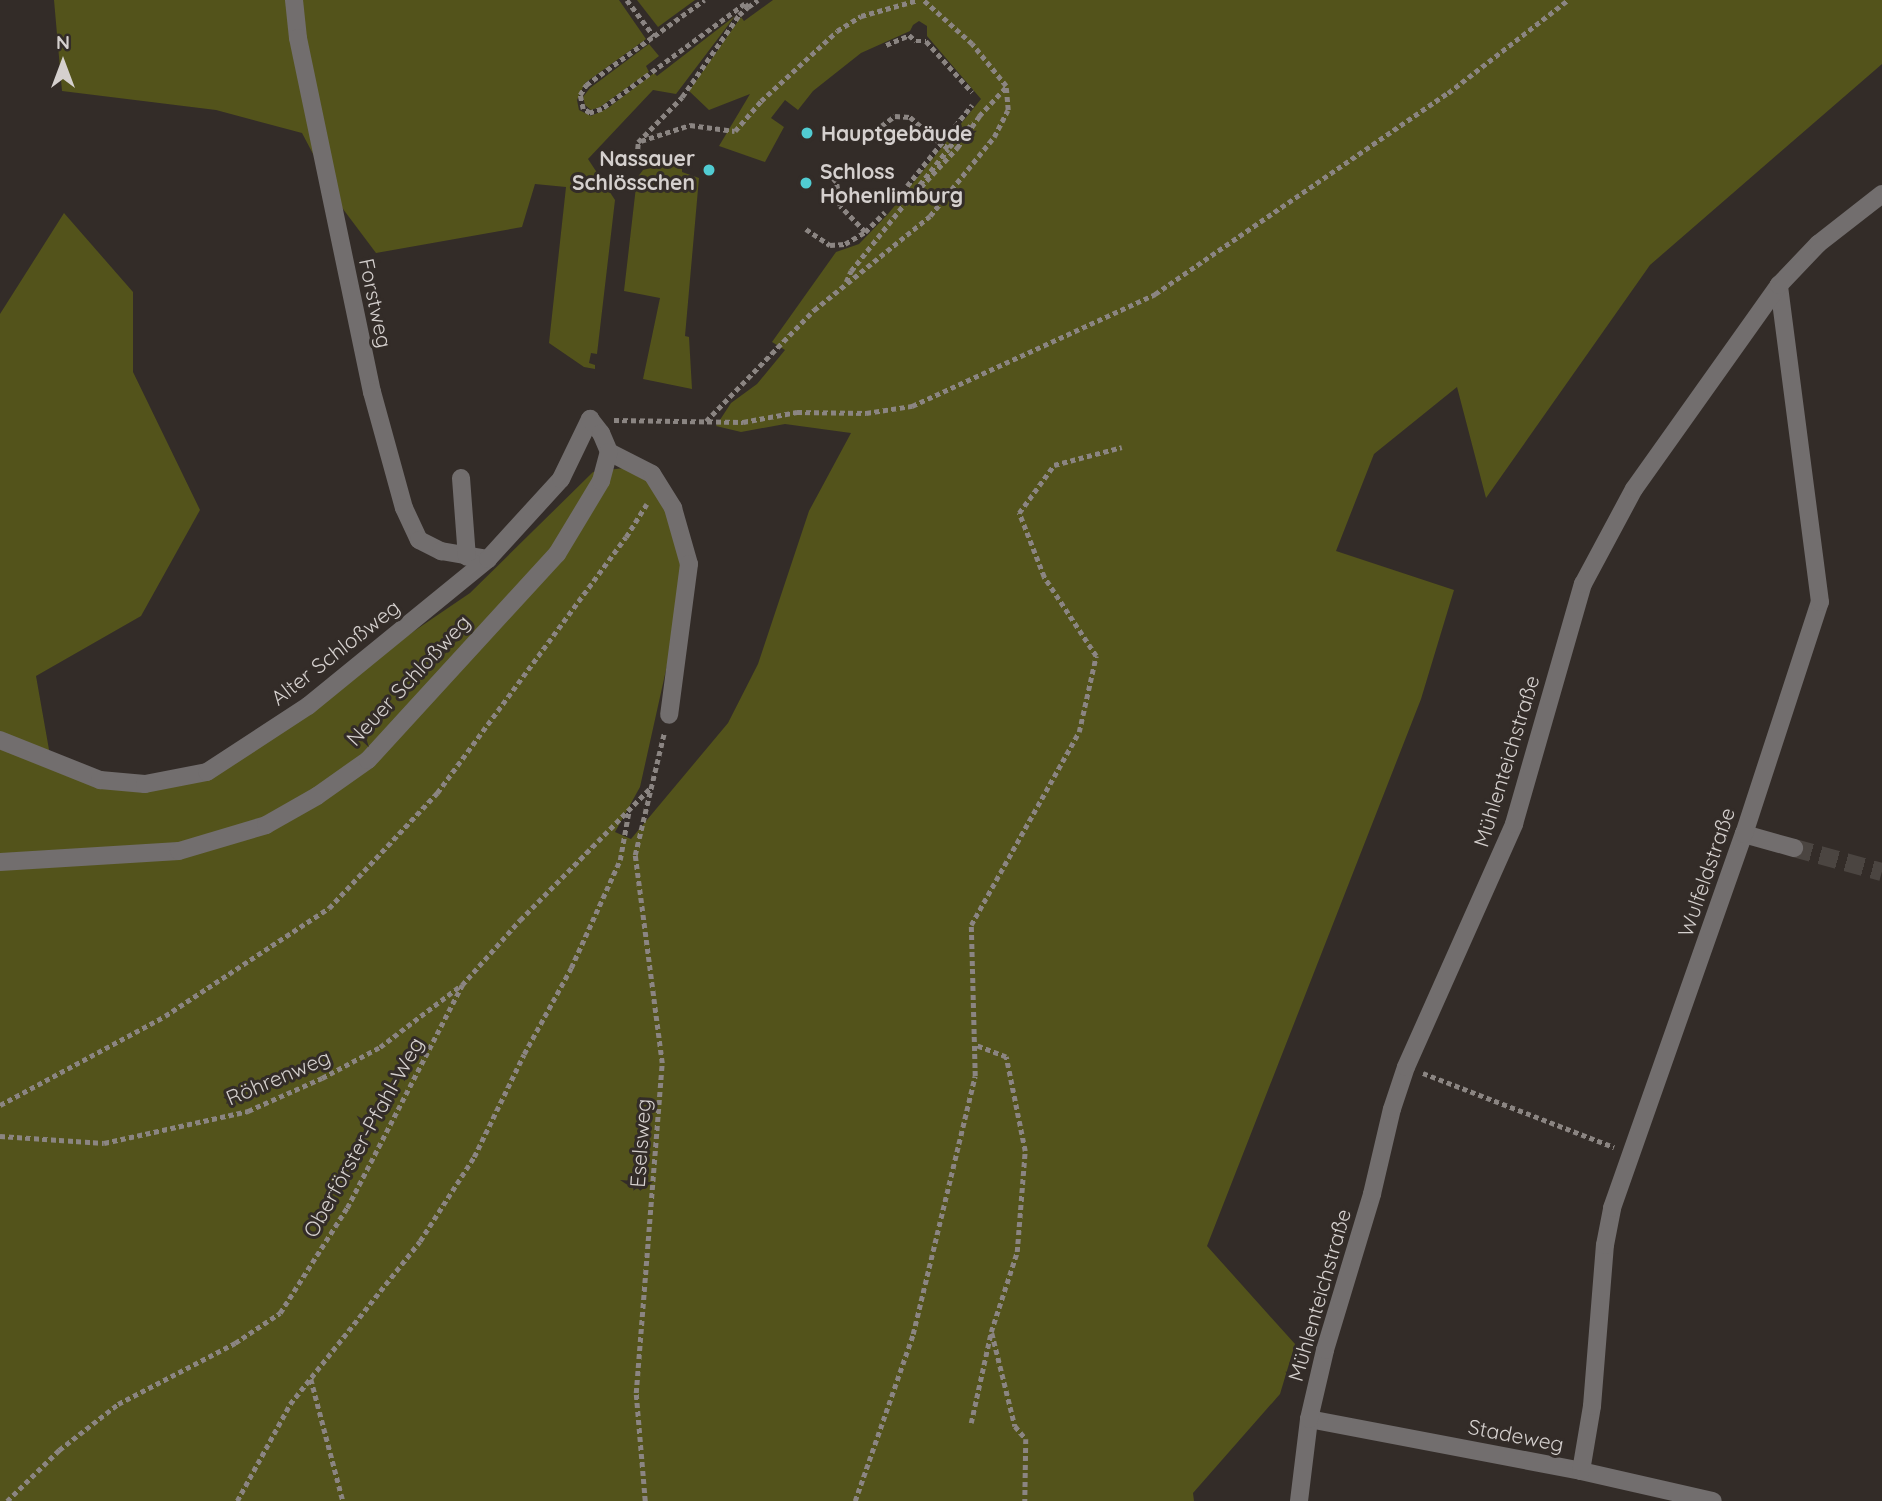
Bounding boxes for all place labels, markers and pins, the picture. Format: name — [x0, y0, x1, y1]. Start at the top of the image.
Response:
place label: Hauptgebäude — [821, 120, 973, 146]
marker: Hauptgebäude — [799, 125, 815, 141]
place label: Nassauer Schlösschen — [572, 145, 695, 195]
place label: Schloss Hohenlimburg — [820, 158, 963, 208]
marker: Nassauer Schlösschen — [701, 162, 717, 178]
marker: Schloss Hohenlimburg — [798, 175, 814, 191]

